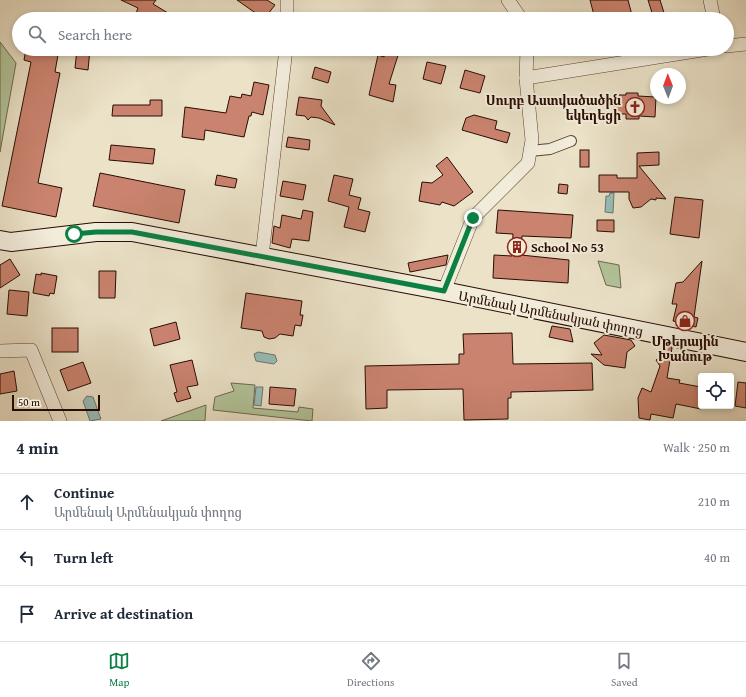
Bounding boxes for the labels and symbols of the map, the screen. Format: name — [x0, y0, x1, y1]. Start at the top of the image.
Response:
north arrow — [650, 68, 686, 104]
place label: Սուրբ Աստվածածին եկեղեցի — [486, 91, 621, 125]
church icon: Սուրբ Աստվածածին եկեղեցի — [624, 96, 646, 118]
route end — [464, 209, 482, 227]
route start — [65, 225, 83, 243]
building icon: School No 53 — [506, 236, 528, 258]
place label: School No 53 — [531, 238, 604, 257]
street label: Արմենակ Արմենակյան փողոց — [457, 286, 645, 341]
shop icon: Մթերային Խանութ — [674, 310, 696, 332]
place label: Մթերային Խանութ — [652, 332, 719, 366]
scale bar — [12, 393, 100, 412]

